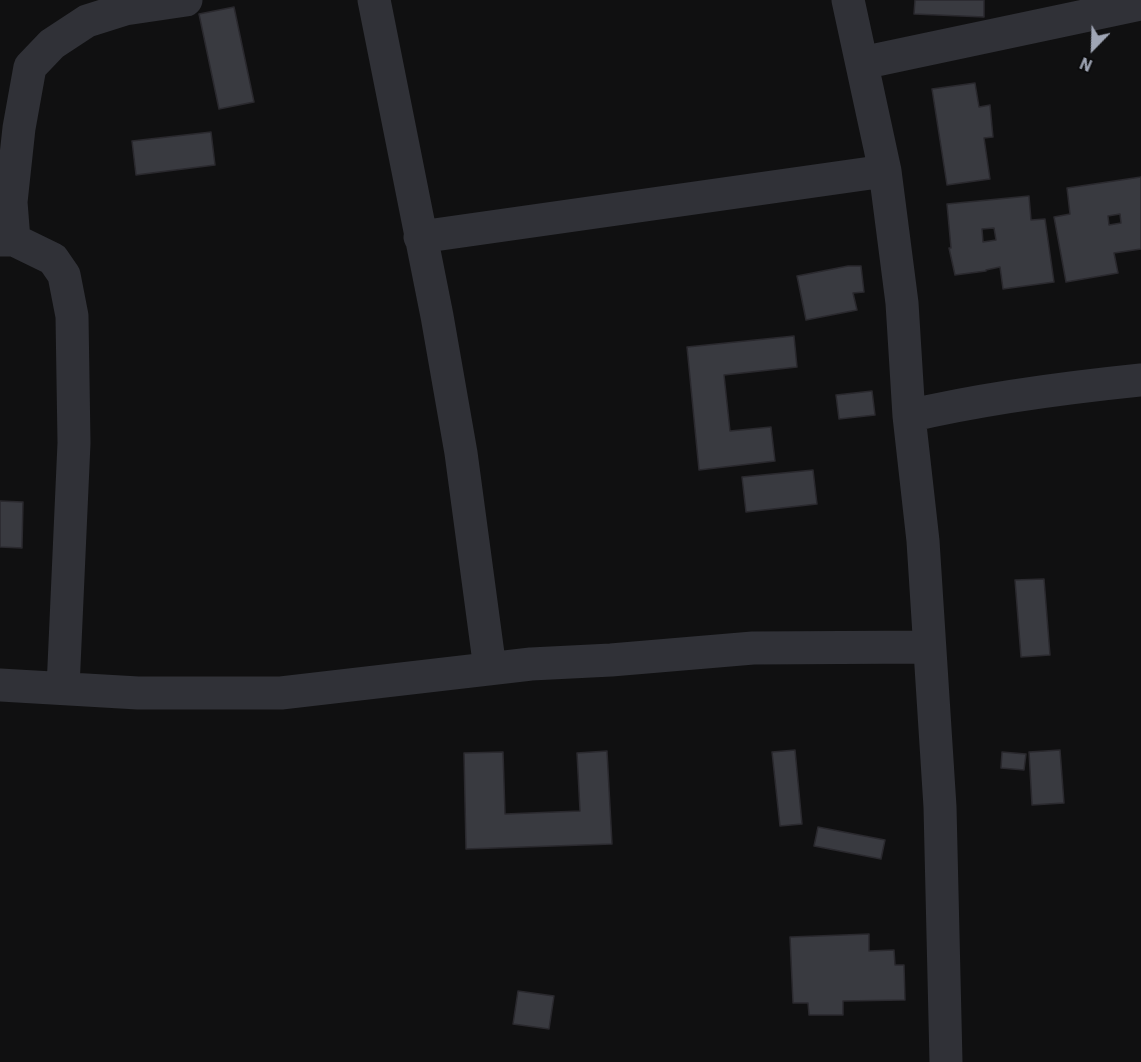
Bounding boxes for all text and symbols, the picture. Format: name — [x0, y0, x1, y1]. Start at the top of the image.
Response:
north arrow — [1063, 18, 1123, 78]
text: N — [1077, 53, 1095, 76]

